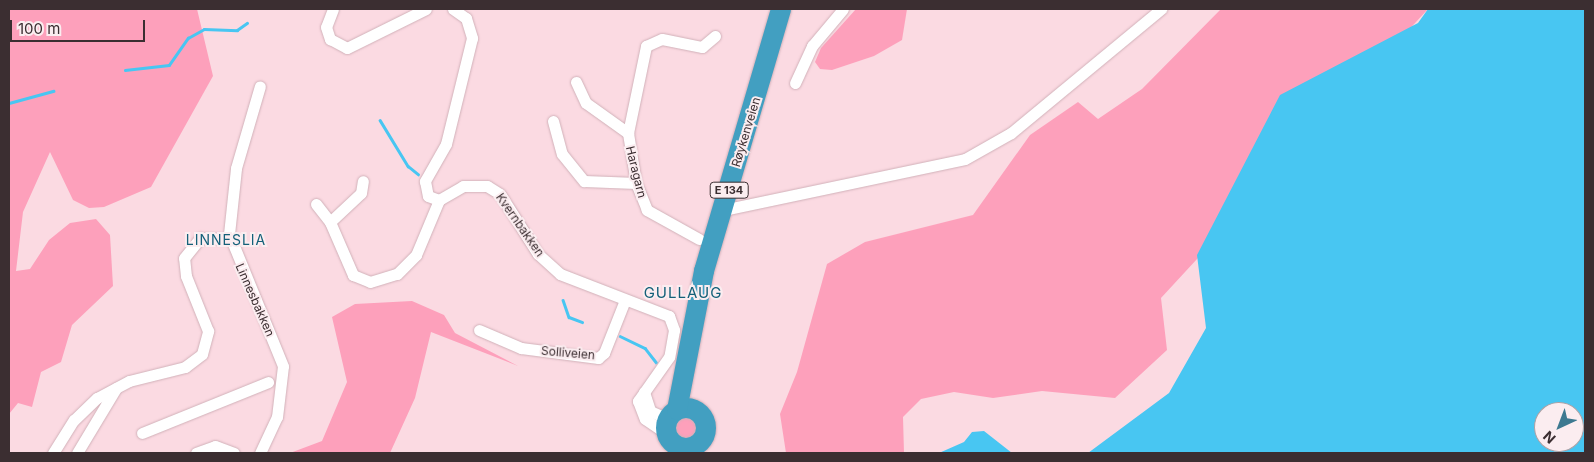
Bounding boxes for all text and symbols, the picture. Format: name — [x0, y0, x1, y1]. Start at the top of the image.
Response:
scale bar — [12, 10, 148, 42]
text: 100 m — [18, 19, 60, 38]
street label: Røykenveien — [729, 95, 763, 169]
street label: Haragarn — [623, 145, 649, 199]
road number: E 134 — [709, 182, 749, 198]
street label: Kvernbakken — [493, 191, 547, 259]
district label: LINNESLIA — [185, 232, 267, 248]
street label: Linnesbakken — [232, 261, 278, 339]
district label: GULLAUG — [643, 284, 723, 302]
street label: Solliveien — [540, 343, 596, 363]
north arrow — [1534, 402, 1584, 452]
text: N — [1539, 428, 1559, 447]

